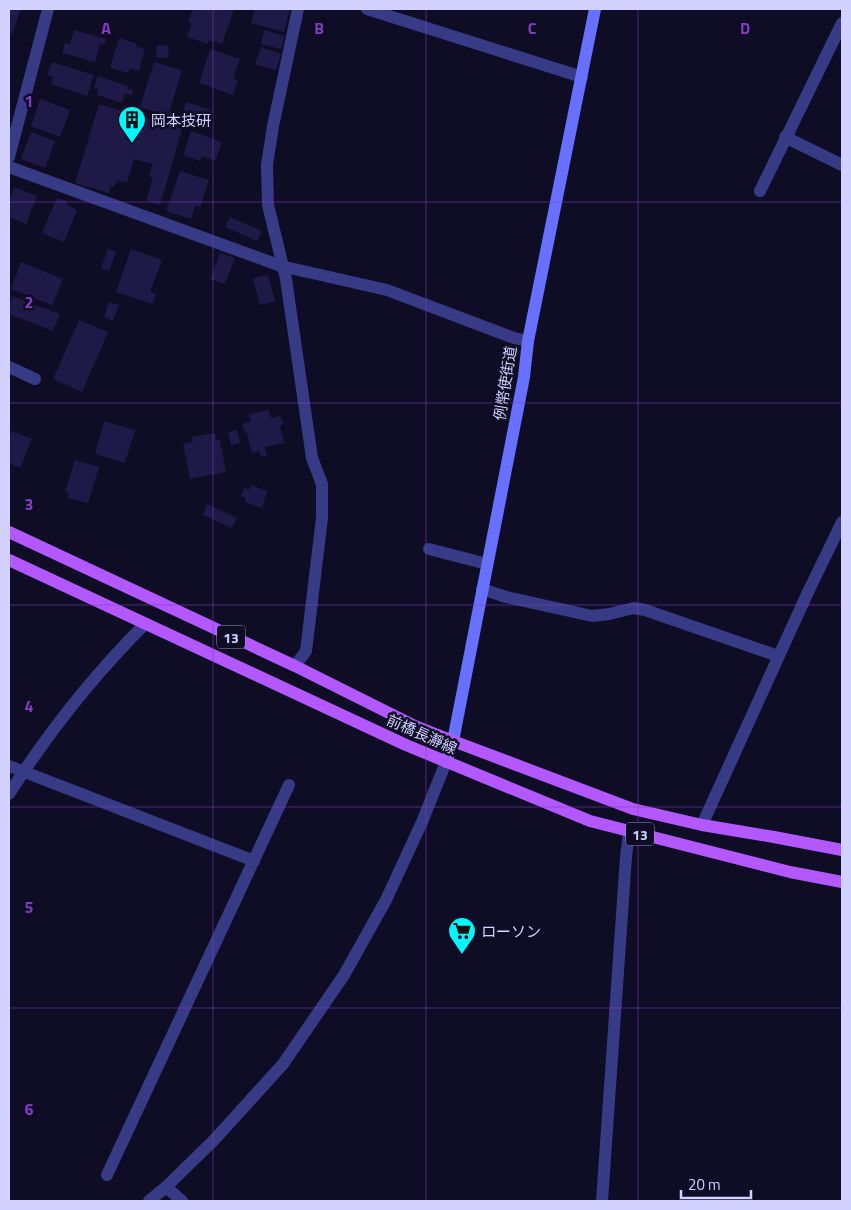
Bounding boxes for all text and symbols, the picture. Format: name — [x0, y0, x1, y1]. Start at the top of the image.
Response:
text: A — [101, 16, 111, 40]
text: B — [314, 16, 324, 40]
text: C — [528, 16, 537, 40]
text: D — [740, 16, 750, 40]
text: 1 — [25, 89, 33, 113]
building icon: 岡本技研 — [117, 105, 147, 144]
place label: 岡本技研 — [151, 109, 211, 132]
text: 2 — [25, 290, 33, 314]
street label: 例幣使街道 — [488, 344, 522, 422]
text: 3 — [25, 492, 33, 516]
road number: 13 — [217, 626, 245, 649]
text: 4 — [25, 694, 34, 718]
street label: 前橋長瀞線 — [383, 708, 461, 760]
road number: 13 — [626, 822, 654, 846]
text: 5 — [25, 895, 34, 919]
supermarket icon: ローソン — [447, 916, 477, 955]
place label: ローソン — [481, 920, 541, 943]
text: 6 — [25, 1097, 34, 1121]
scale bar — [681, 1168, 751, 1200]
text: 20 m — [688, 1173, 721, 1196]

